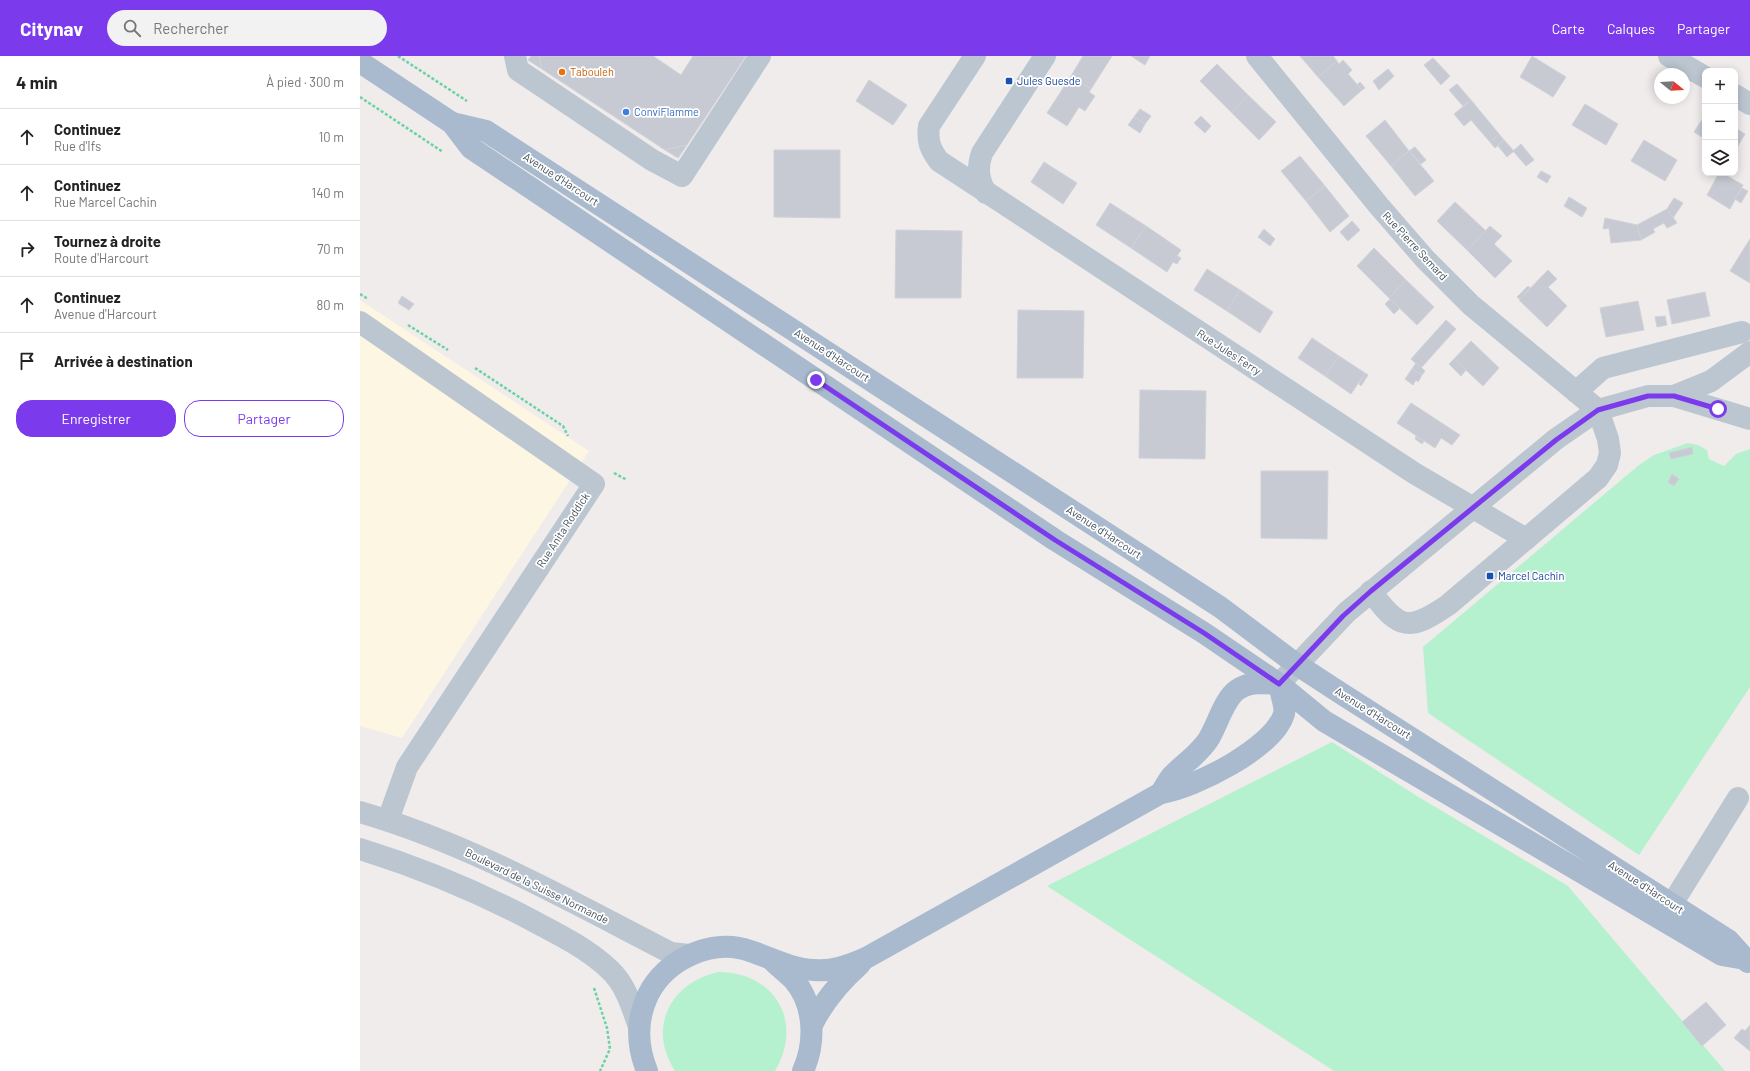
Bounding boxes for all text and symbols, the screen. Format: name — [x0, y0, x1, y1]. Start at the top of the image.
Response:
search box — [107, 10, 387, 46]
text: Citynav — [20, 17, 83, 40]
icon: search — [121, 17, 143, 39]
text: Rechercher — [153, 19, 229, 37]
text: Carte — [1552, 20, 1585, 37]
text: Calques — [1607, 20, 1655, 37]
text: Partager — [1677, 20, 1730, 37]
place label: Tabouleh — [570, 65, 614, 78]
marker: Tabouleh — [557, 67, 567, 77]
north arrow — [1654, 68, 1690, 104]
map controls — [1702, 68, 1738, 176]
button: + — [1702, 68, 1738, 104]
text: 4 min — [16, 72, 58, 92]
text: À pied · 300 m — [266, 74, 344, 90]
place label: Jules Guesde — [1017, 74, 1081, 87]
marker: Jules Guesde — [1004, 76, 1014, 86]
button: − — [1702, 104, 1738, 140]
place label: ConviFlamme — [634, 105, 699, 118]
marker: ConviFlamme — [621, 107, 631, 117]
text: Continuez — [54, 120, 121, 138]
icon: ahead — [16, 126, 38, 148]
text: 10 m — [319, 129, 344, 145]
text: Rue d'Ifs — [54, 138, 101, 154]
button: layers — [1702, 140, 1738, 176]
street label: Avenue d'Harcourt — [521, 149, 601, 208]
text: Continuez — [54, 176, 121, 194]
icon: ahead — [16, 182, 38, 204]
text: 140 m — [312, 185, 344, 201]
text: Rue Marcel Cachin — [54, 194, 157, 210]
street label: Rue Pierre Semard — [1380, 209, 1450, 283]
text: Tournez à droite — [54, 232, 161, 250]
icon: right — [16, 238, 38, 260]
text: 70 m — [317, 241, 344, 257]
text: Route d'Harcourt — [54, 250, 149, 266]
text: Continuez — [54, 288, 121, 306]
icon: ahead — [16, 294, 38, 316]
text: 80 m — [317, 297, 344, 313]
text: Avenue d'Harcourt — [54, 306, 157, 322]
street label: Avenue d'Harcourt — [792, 325, 872, 384]
street label: Rue Jules Ferry — [1195, 326, 1264, 377]
icon: arrive — [16, 350, 38, 372]
text: Arrivée à destination — [54, 352, 193, 370]
route end — [807, 371, 825, 389]
button: Enregistrer — [16, 400, 176, 437]
button: Partager — [184, 400, 344, 437]
route start — [1709, 400, 1727, 418]
street label: Rue Anita Roddick — [534, 489, 592, 570]
street label: Avenue d'Harcourt — [1064, 502, 1144, 561]
place label: Marcel Cachin — [1498, 569, 1564, 582]
marker: Marcel Cachin — [1485, 571, 1495, 581]
street label: Avenue d'Harcourt — [1333, 684, 1414, 741]
street label: Boulevard de la Suisse Normande — [463, 845, 611, 926]
street label: Avenue d'Harcourt — [1606, 857, 1686, 916]

